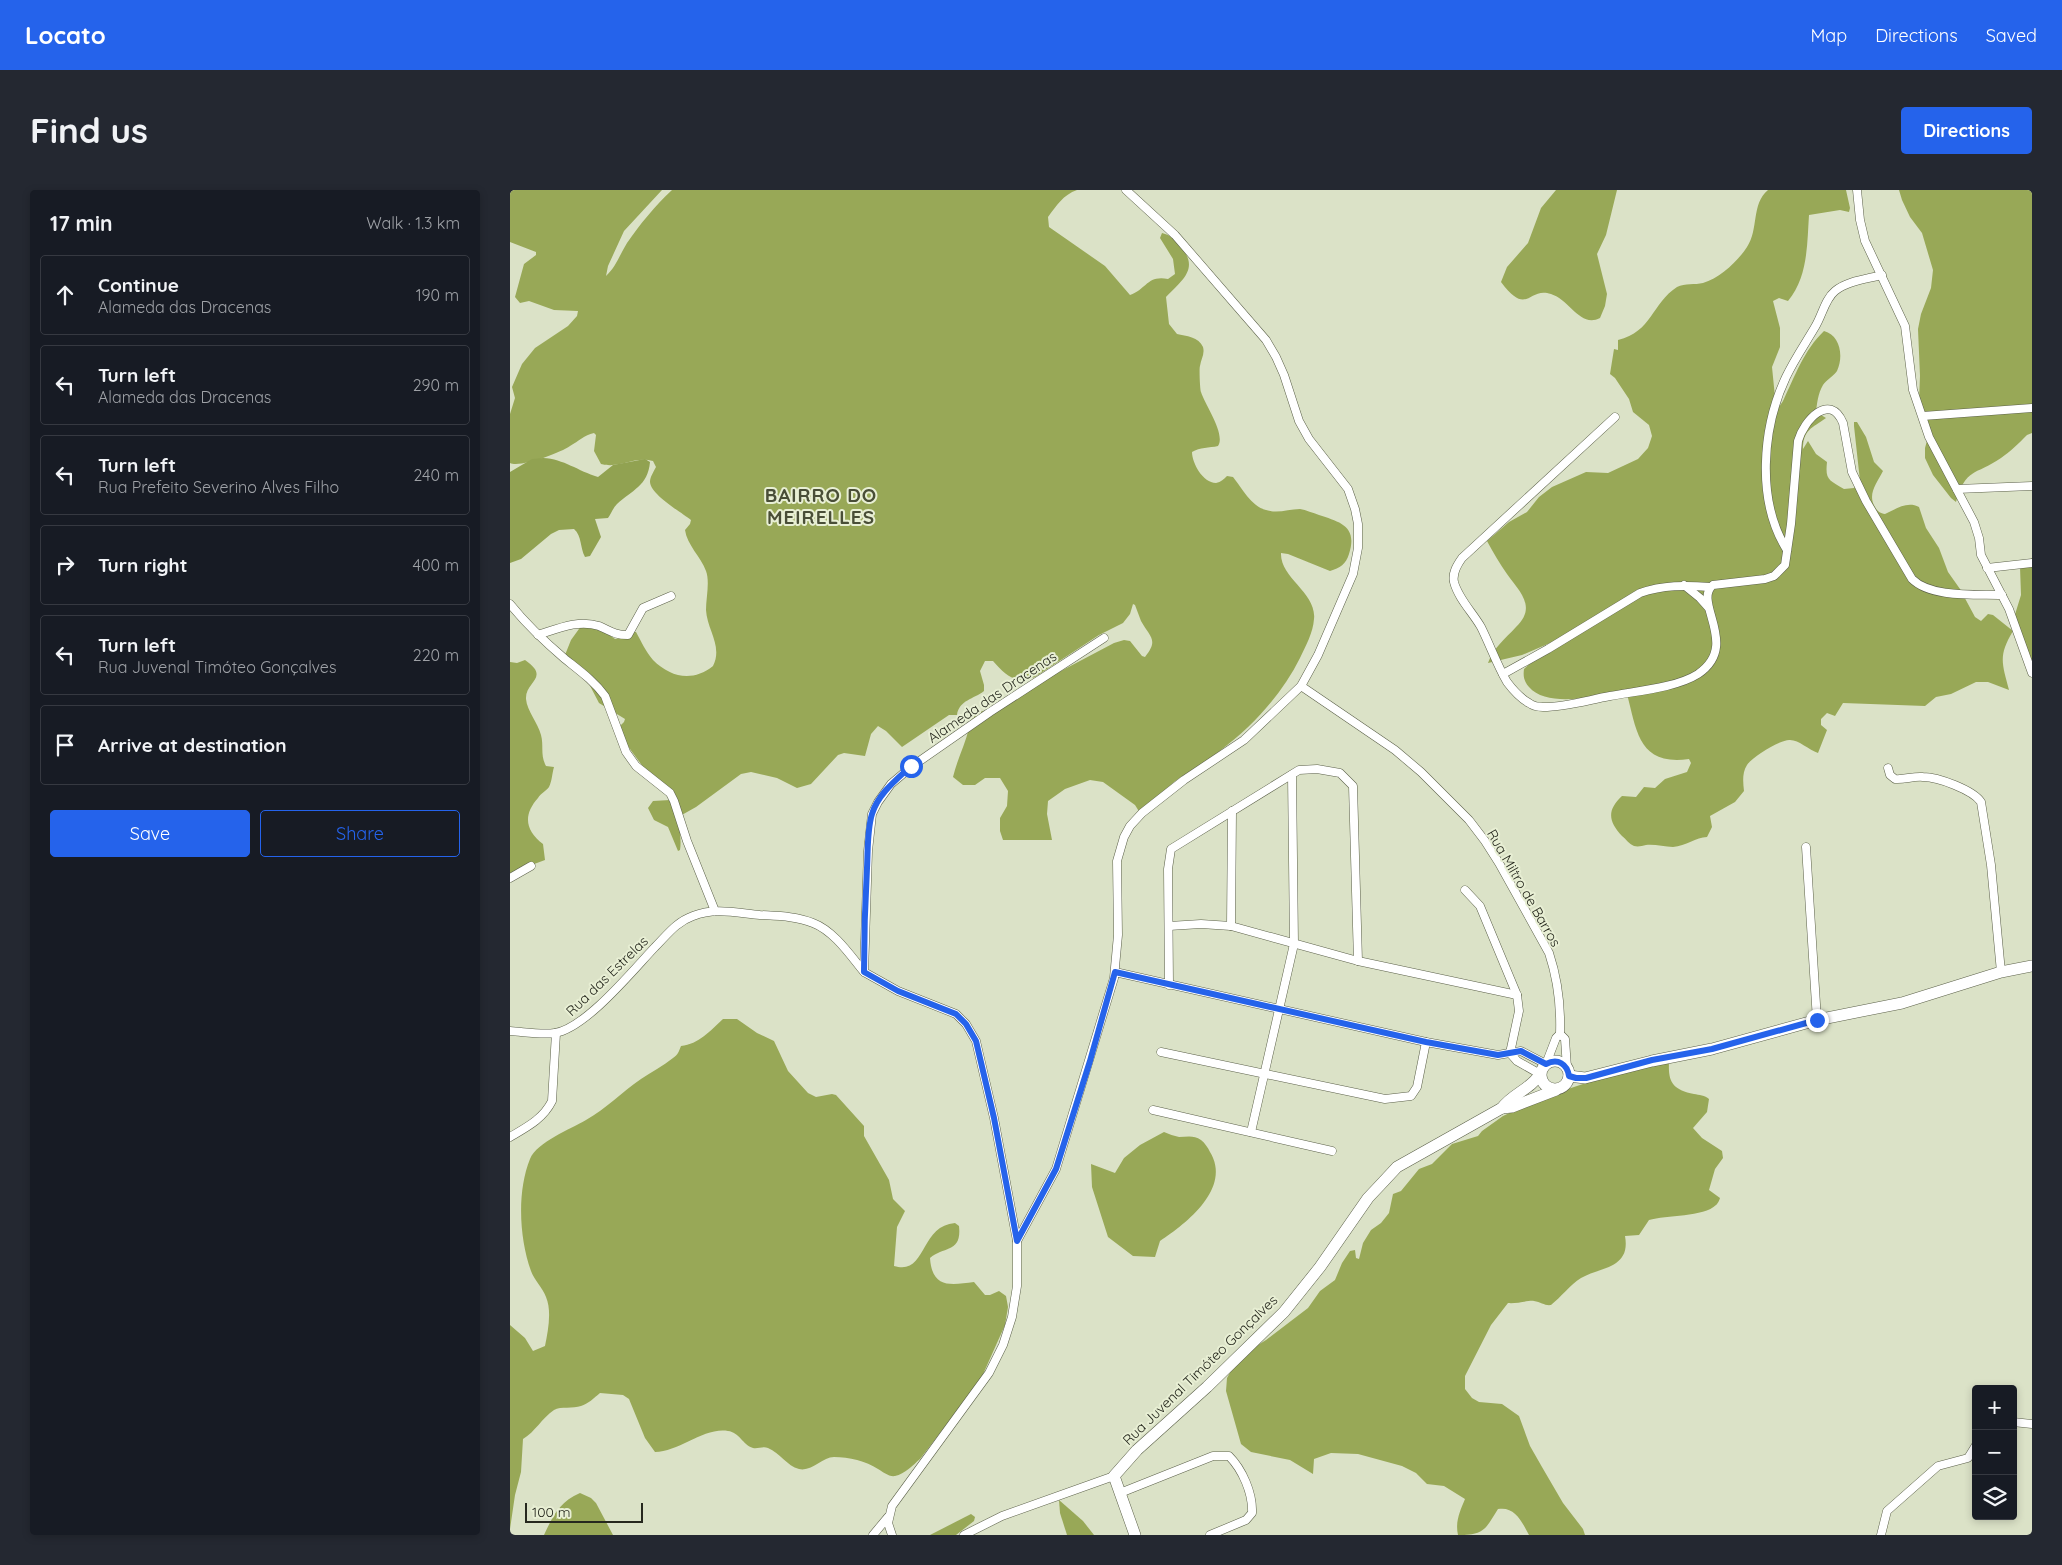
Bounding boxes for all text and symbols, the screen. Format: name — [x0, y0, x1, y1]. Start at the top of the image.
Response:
text: Locato — [25, 20, 106, 50]
text: Map — [1810, 24, 1847, 47]
text: Directions — [1875, 24, 1958, 47]
text: Saved — [1986, 24, 2037, 47]
button: Directions — [1901, 107, 2032, 154]
text: Find us — [30, 108, 148, 152]
text: 17 min — [50, 210, 112, 236]
text: Walk · 1.3 km — [366, 213, 460, 233]
text: Continue — [98, 273, 179, 297]
icon: ahead — [51, 281, 79, 309]
text: 190 m — [416, 285, 459, 305]
text: Alameda das Dracenas — [98, 297, 271, 317]
text: Turn left — [98, 363, 176, 387]
icon: left — [51, 371, 79, 399]
text: 290 m — [413, 375, 459, 395]
text: Alameda das Dracenas — [98, 387, 271, 407]
text: Turn left — [98, 453, 176, 477]
icon: left — [51, 461, 79, 489]
text: 240 m — [413, 465, 459, 485]
text: Rua Prefeito Severino Alves Filho — [98, 477, 339, 497]
district label: BAIRRO DO MEIRELLES — [765, 483, 877, 529]
icon: right — [51, 551, 79, 579]
text: Turn right — [98, 553, 187, 577]
text: 400 m — [413, 555, 459, 575]
text: Turn left — [98, 633, 176, 657]
icon: left — [51, 641, 79, 669]
text: 220 m — [413, 645, 459, 665]
street label: Alameda das Dracenas — [924, 647, 1060, 747]
text: Rua Juvenal Timóteo Gonçalves — [98, 657, 336, 677]
icon: arrive — [51, 731, 79, 759]
text: Arrive at destination — [98, 733, 287, 757]
route start — [900, 755, 923, 778]
button: Save — [50, 810, 250, 857]
button: Share — [260, 810, 460, 857]
street label: Rua Miltro de Barros — [1483, 826, 1565, 950]
street label: Rua das Estrelas — [562, 932, 652, 1020]
route end — [1806, 1009, 1829, 1032]
street label: Rua Juvenal Timóteo Gonçalves — [1119, 1291, 1281, 1449]
map controls — [1972, 1385, 2017, 1520]
button: + — [1972, 1385, 2017, 1430]
button: − — [1972, 1430, 2017, 1475]
button: layers — [1972, 1475, 2017, 1520]
scale bar — [525, 1500, 642, 1523]
text: 100 m — [532, 1503, 570, 1521]

